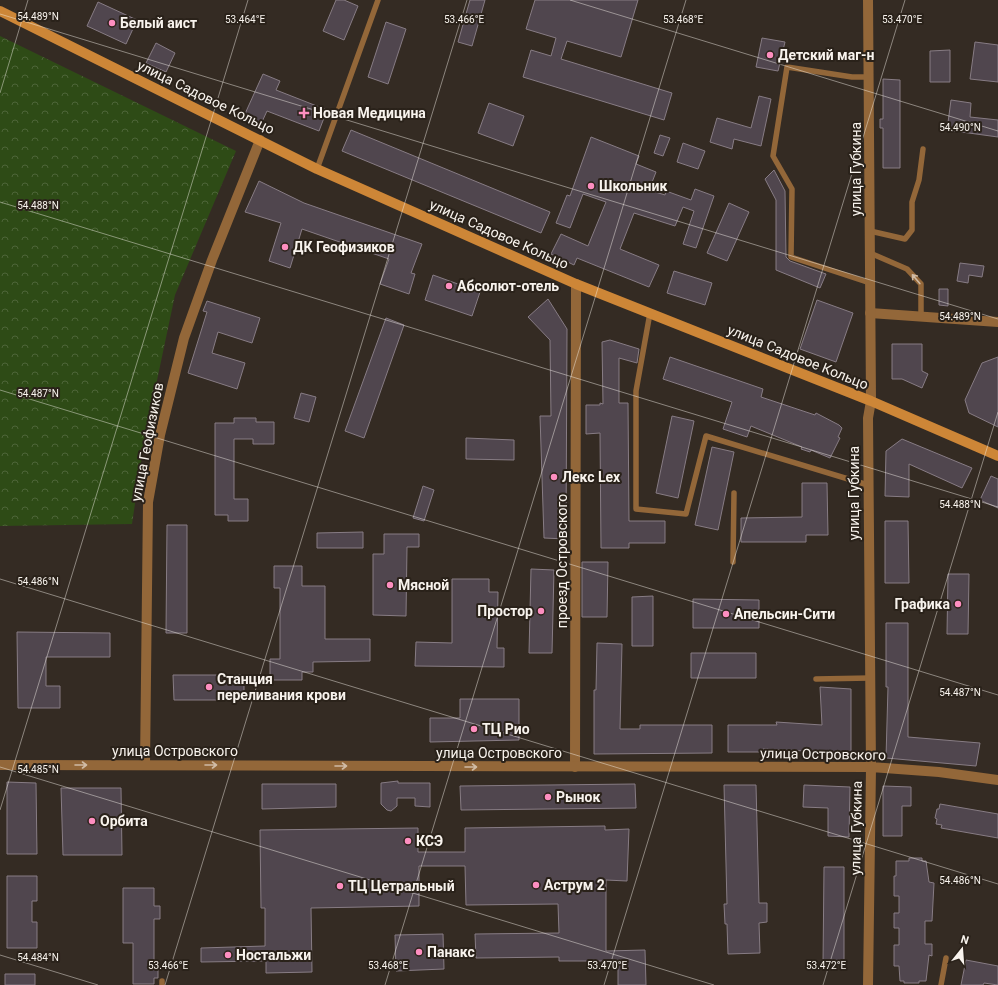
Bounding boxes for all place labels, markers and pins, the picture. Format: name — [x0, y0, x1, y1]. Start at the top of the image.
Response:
place label: Белый аист — [120, 15, 197, 31]
marker: Белый аист — [107, 18, 117, 28]
place label: Детский маг-н — [778, 47, 875, 63]
marker: Детский маг-н — [765, 50, 775, 60]
place label: Новая Медицина — [313, 105, 426, 121]
marker: Новая Медицина — [298, 107, 310, 119]
place label: Школьник — [599, 178, 667, 194]
marker: Школьник — [586, 181, 596, 191]
place label: ДК Геофизиков — [293, 239, 395, 255]
marker: ДК Геофизиков — [280, 242, 290, 252]
place label: Абсолют-отель — [457, 278, 559, 294]
marker: Абсолют-отель — [444, 281, 454, 291]
place label: Лекс Lex — [562, 469, 621, 485]
marker: Лекс Lex — [549, 472, 559, 482]
place label: Мясной — [398, 577, 449, 593]
marker: Мясной — [385, 580, 395, 590]
place label: Графика — [895, 596, 950, 612]
marker: Графика — [953, 599, 963, 609]
place label: Простор — [477, 603, 533, 619]
marker: Простор — [536, 606, 546, 616]
place label: Апельсин-Сити — [734, 606, 835, 622]
marker: Апельсин-Сити — [721, 609, 731, 619]
place label: Станция переливания крови — [217, 671, 346, 703]
marker: Станция переливания крови — [204, 682, 214, 692]
place label: ТЦ Рио — [482, 721, 530, 737]
marker: ТЦ Рио — [469, 724, 479, 734]
place label: Рынок — [556, 789, 600, 805]
marker: Рынок — [543, 792, 553, 802]
place label: Орбита — [100, 813, 148, 829]
marker: Орбита — [87, 816, 97, 826]
place label: КСЭ — [416, 833, 443, 849]
marker: КСЭ — [403, 836, 413, 846]
place label: Аструм 2 — [544, 877, 605, 893]
place label: ТЦ Цетральный — [348, 878, 455, 894]
marker: Аструм 2 — [531, 880, 541, 890]
marker: ТЦ Цетральный — [335, 881, 345, 891]
place label: Панакс — [427, 944, 475, 960]
place label: Ностальжи — [236, 947, 311, 963]
marker: Панакс — [414, 947, 424, 957]
marker: Ностальжи — [223, 950, 233, 960]

